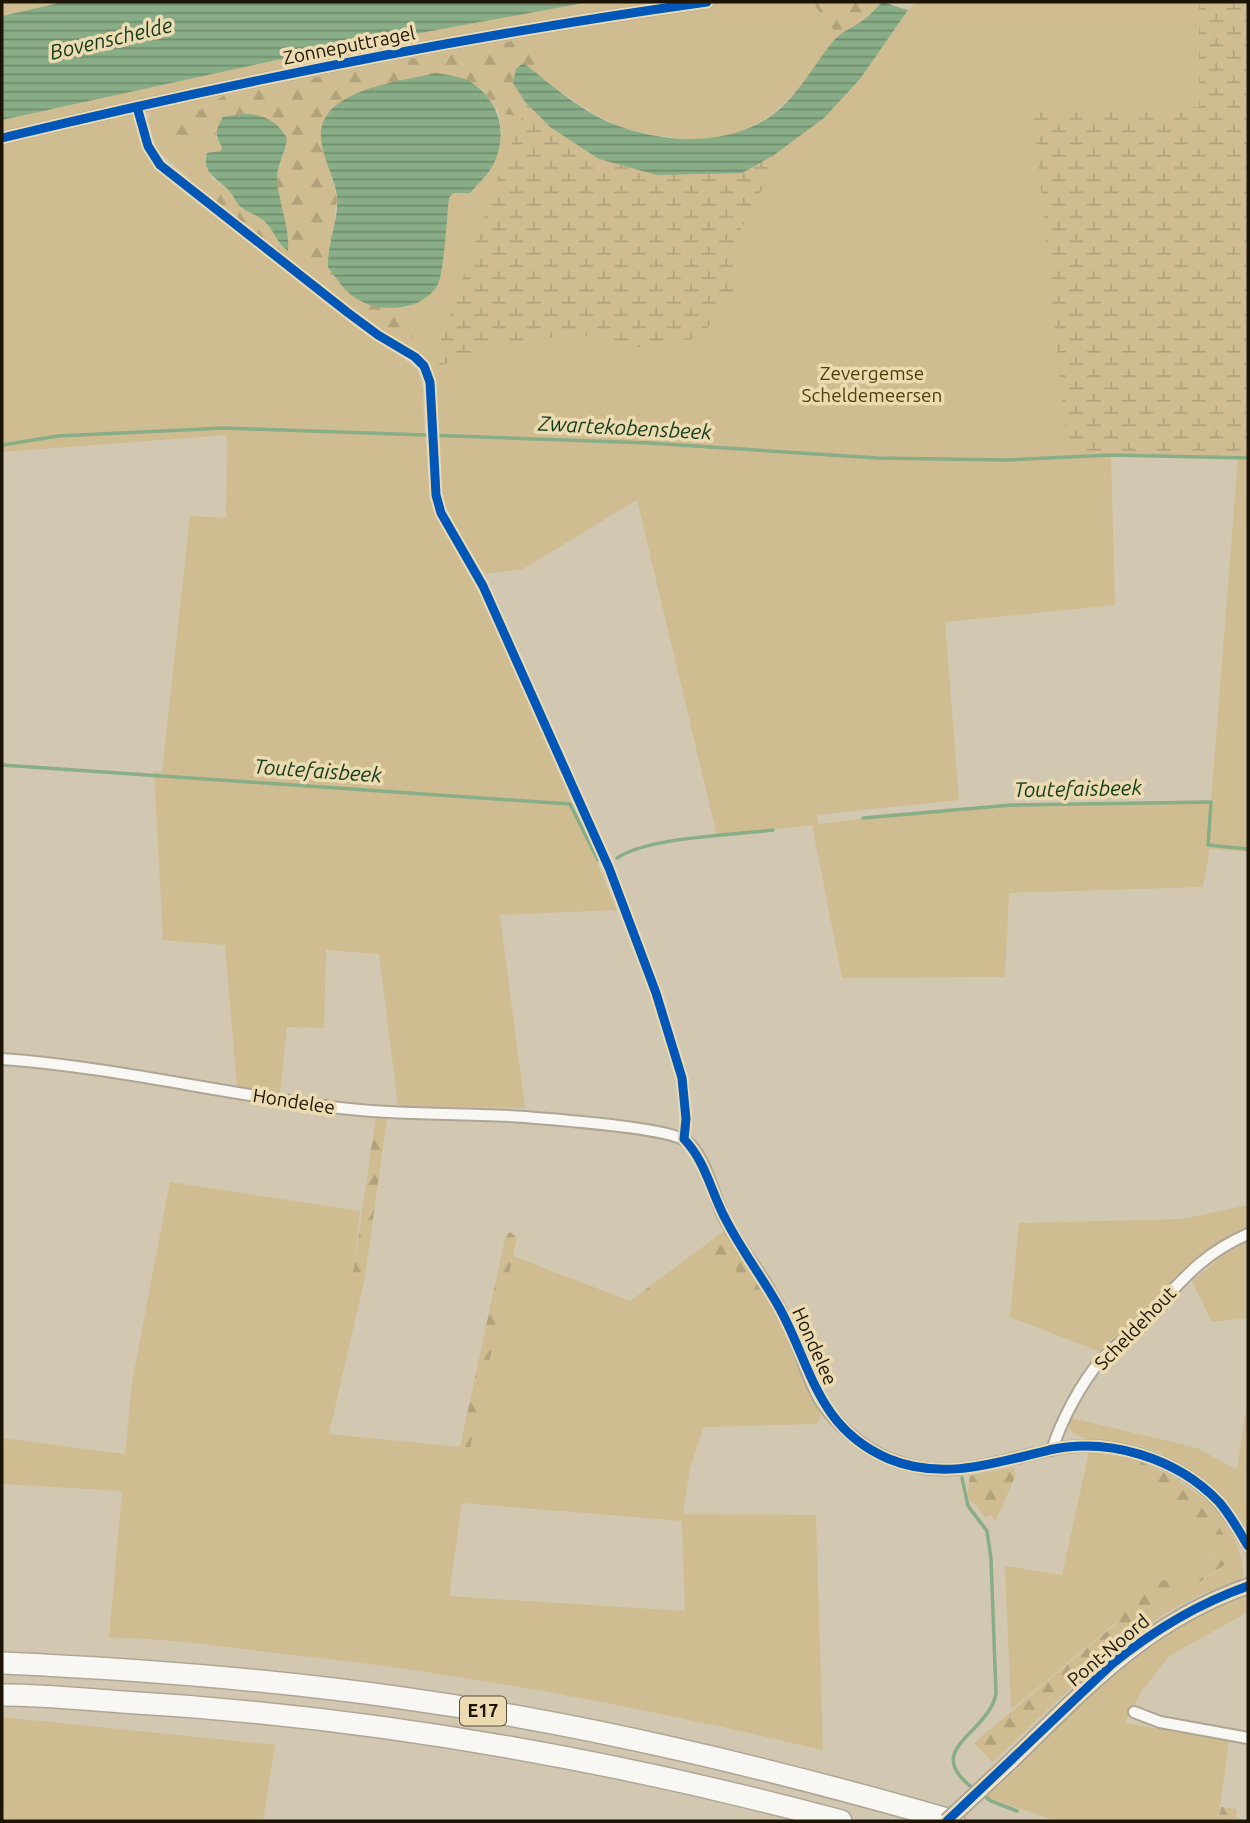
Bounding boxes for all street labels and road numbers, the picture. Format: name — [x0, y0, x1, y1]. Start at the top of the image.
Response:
street label: Zonneputtragel — [281, 21, 417, 69]
street label: Hondelee — [251, 1084, 337, 1118]
street label: Scheldehout — [1090, 1281, 1180, 1374]
street label: Hondelee — [788, 1304, 842, 1388]
street label: Pont-Noord — [1063, 1610, 1153, 1690]
road number: E17 — [460, 1696, 506, 1726]

